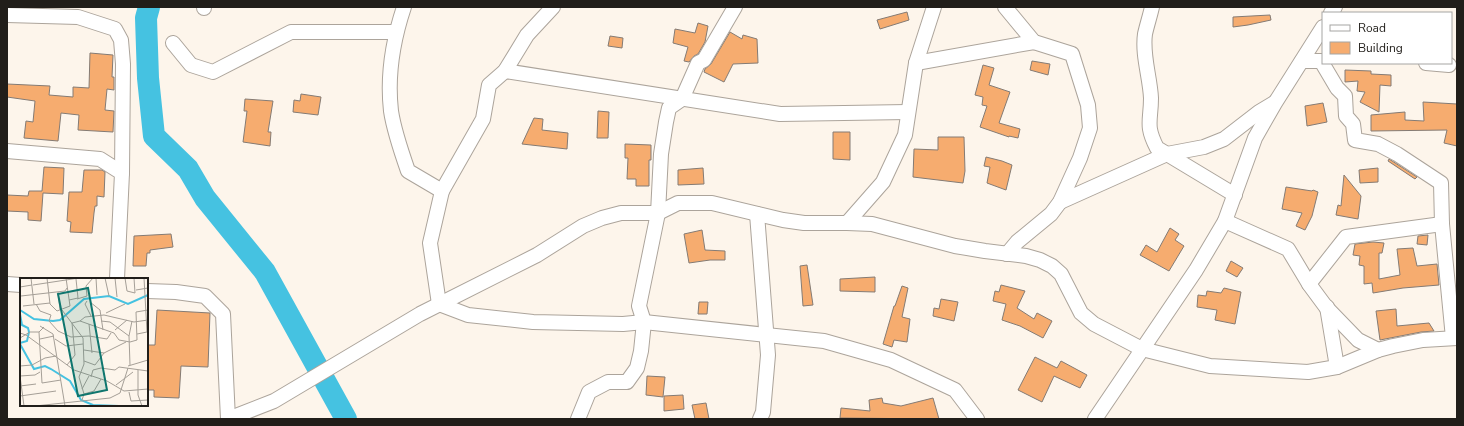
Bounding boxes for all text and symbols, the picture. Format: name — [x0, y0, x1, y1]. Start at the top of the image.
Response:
legend — [1322, 12, 1452, 64]
text: Road — [1358, 20, 1386, 36]
text: Building — [1358, 40, 1403, 56]
inset map — [20, 278, 148, 406]

